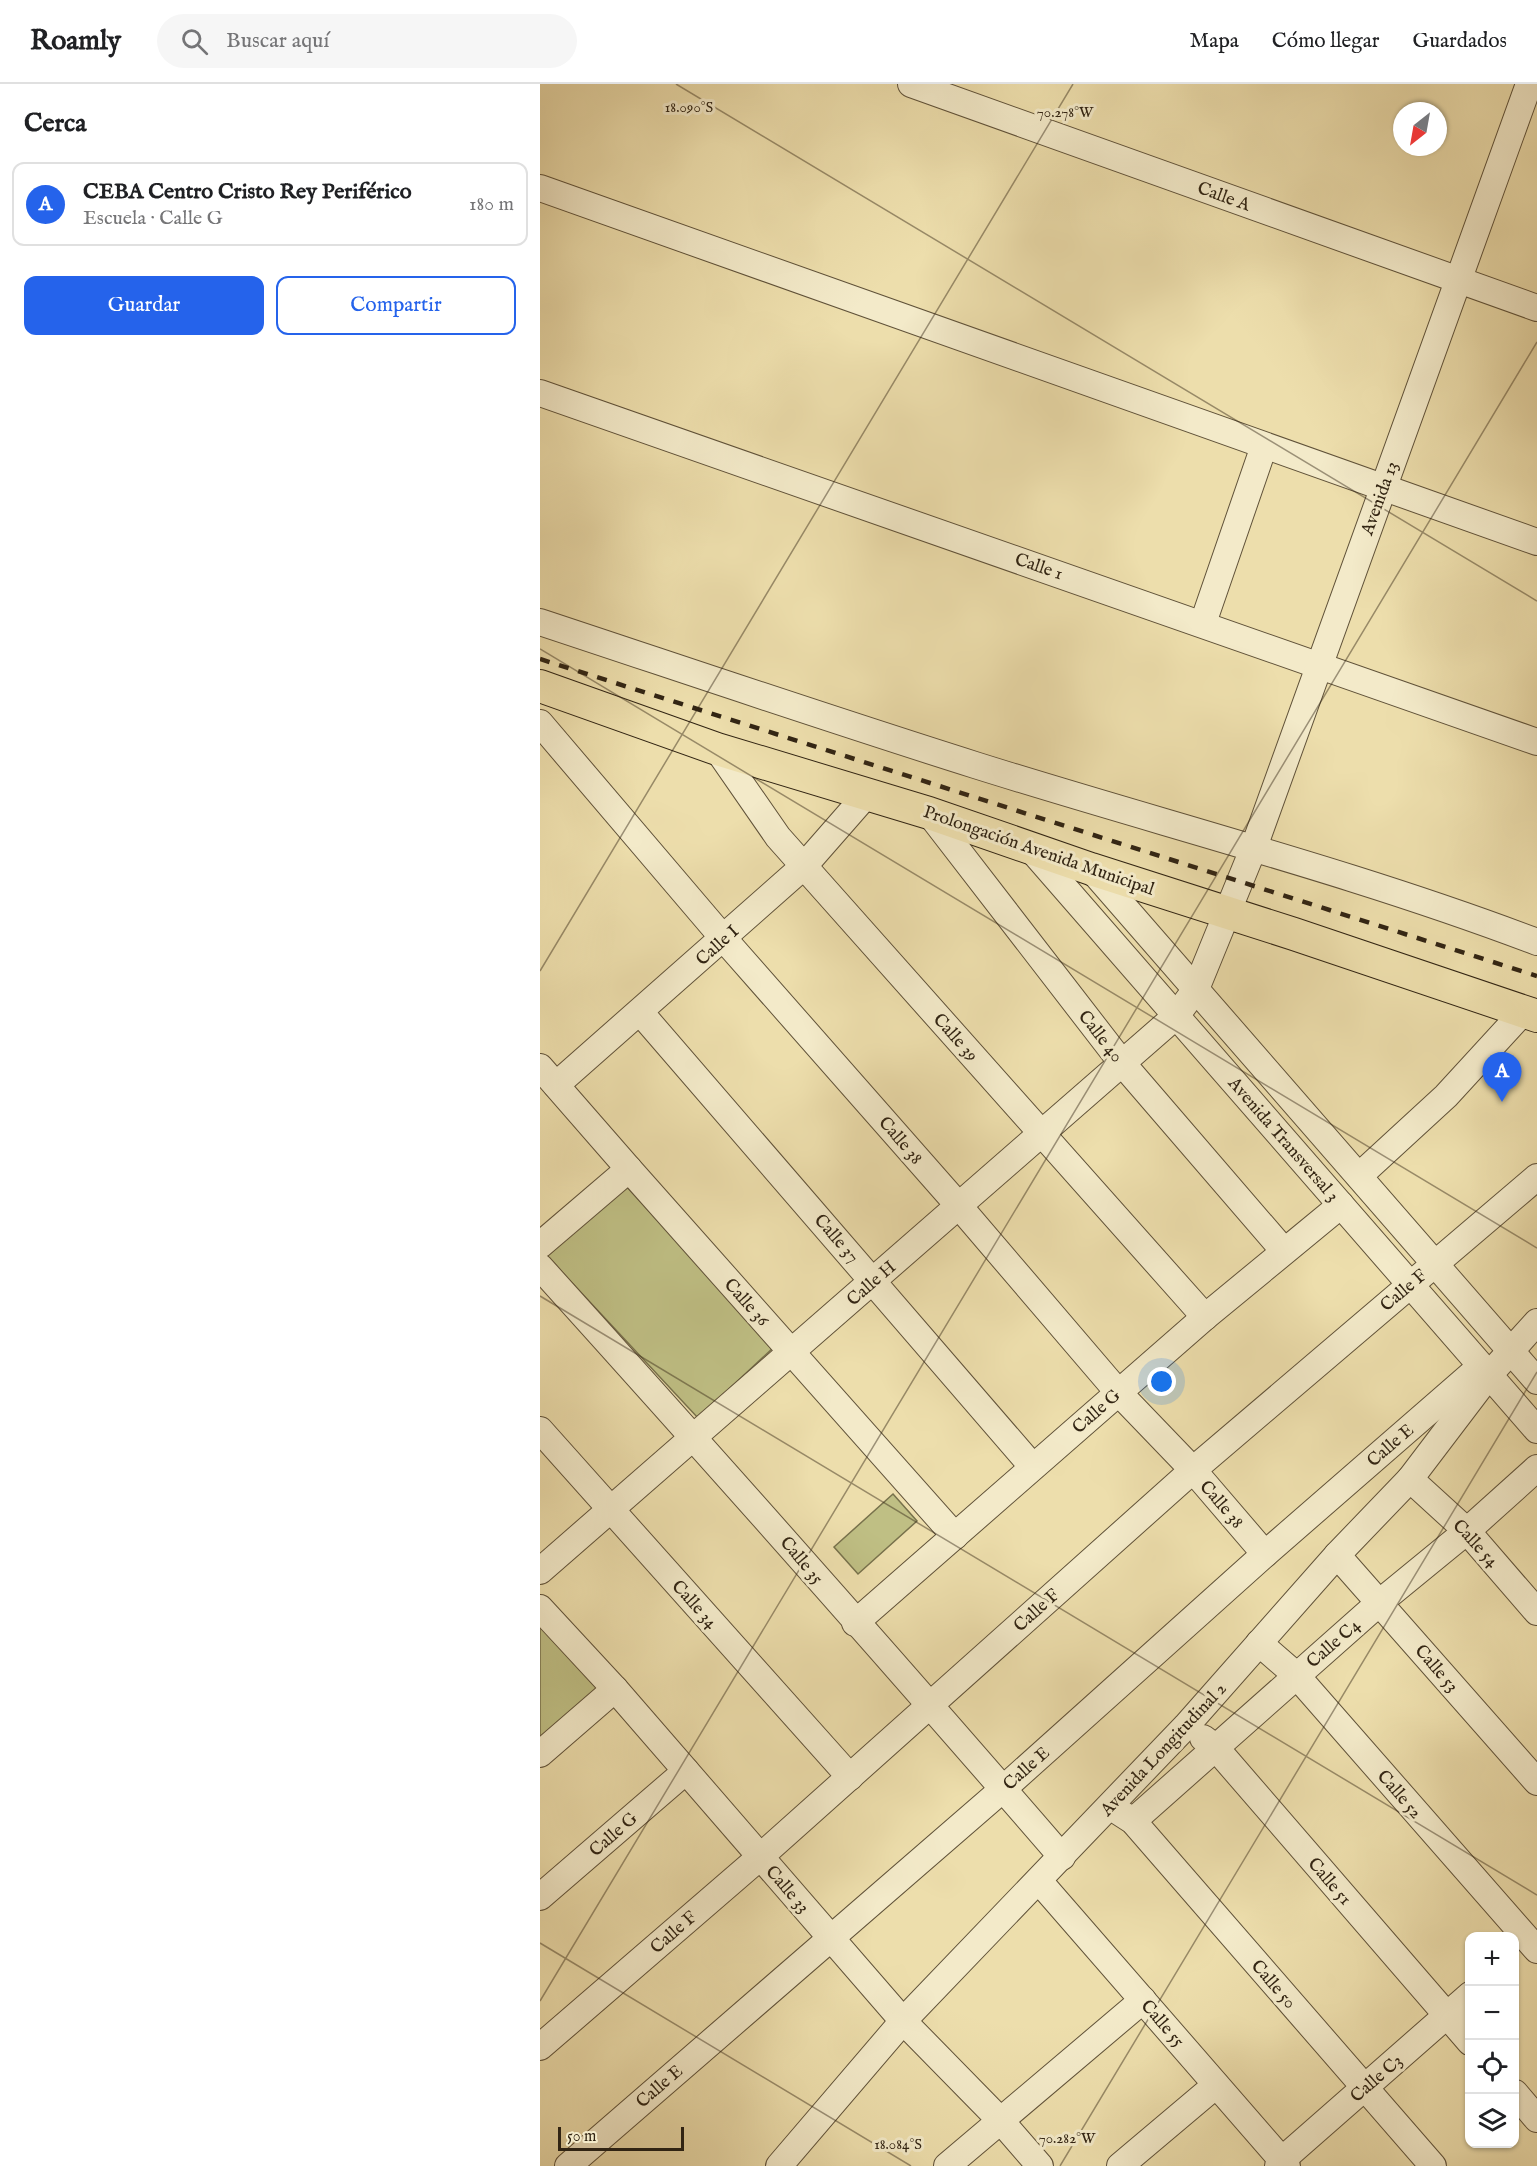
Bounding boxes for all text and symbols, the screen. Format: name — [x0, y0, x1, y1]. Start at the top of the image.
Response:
search box — [157, 14, 577, 68]
text: Roamly — [30, 24, 121, 59]
icon: search — [178, 25, 211, 58]
text: Buscar aquí — [226, 27, 329, 55]
text: Mapa — [1190, 28, 1239, 55]
text: Cómo llegar — [1272, 28, 1379, 55]
text: Guardados — [1412, 28, 1507, 55]
text: 18.090°S — [665, 98, 713, 117]
north arrow — [1393, 102, 1447, 156]
text: 70.278°W — [1037, 103, 1094, 122]
text: Cerca — [24, 107, 86, 140]
street label: Calle A — [1194, 177, 1254, 218]
text: CEBA Centro Cristo Rey Periférico — [83, 178, 412, 206]
text: A — [39, 192, 52, 217]
text: 180 m — [469, 192, 514, 217]
text: Escuela · Calle G — [83, 206, 223, 231]
button: Guardar — [24, 276, 264, 335]
button: Compartir — [276, 276, 516, 335]
street label: Avenida 13 — [1356, 458, 1404, 540]
street label: Calle 1 — [1011, 549, 1066, 586]
street label: Prolongación Avenida Municipal — [920, 801, 1157, 902]
street label: Calle I — [692, 921, 745, 972]
street label: Calle 40 — [1072, 1006, 1127, 1068]
street label: Calle 39 — [927, 1009, 983, 1067]
pin: A — [1482, 1052, 1522, 1102]
street label: Avenida Transversal 3 — [1222, 1072, 1343, 1207]
street label: Calle 38 — [873, 1112, 927, 1170]
street label: Calle 37 — [808, 1210, 863, 1268]
street label: Calle H — [843, 1256, 901, 1312]
street label: Calle F — [1376, 1265, 1432, 1317]
street label: Calle 36 — [718, 1274, 774, 1332]
your location — [1147, 1367, 1176, 1396]
street label: Calle G — [1068, 1384, 1127, 1439]
street label: Calle E — [1363, 1419, 1419, 1473]
street label: Calle 38 — [1194, 1476, 1248, 1534]
street label: Calle 54 — [1447, 1515, 1503, 1573]
street label: Calle 35 — [774, 1532, 828, 1590]
street label: Calle 34 — [666, 1576, 722, 1634]
street label: Calle F — [1009, 1584, 1065, 1638]
street label: Calle C4 — [1302, 1614, 1366, 1674]
street label: Calle 53 — [1409, 1640, 1463, 1698]
street label: Avenida Longitudinal 2 — [1095, 1678, 1232, 1823]
street label: Calle E — [999, 1742, 1055, 1796]
street label: Calle 52 — [1371, 1766, 1426, 1824]
street label: Calle G — [585, 1807, 644, 1862]
street label: Calle 51 — [1302, 1853, 1356, 1911]
street label: Calle 33 — [760, 1861, 814, 1919]
street label: Calle F — [646, 1906, 702, 1960]
map controls — [1465, 1932, 1519, 2148]
button: + — [1465, 1932, 1519, 1986]
street label: Calle 50 — [1245, 1956, 1301, 2014]
button: − — [1465, 1986, 1519, 2040]
street label: Calle 55 — [1135, 1995, 1189, 2053]
button: locate — [1465, 2040, 1519, 2094]
street label: Calle C3 — [1346, 2050, 1408, 2108]
street label: Calle E — [632, 2060, 688, 2114]
button: layers — [1465, 2094, 1519, 2148]
scale bar — [558, 2124, 684, 2152]
text: 50 m — [567, 2127, 596, 2147]
text: 70.282°W — [1039, 2129, 1096, 2148]
text: 18.084°S — [874, 2135, 922, 2154]

